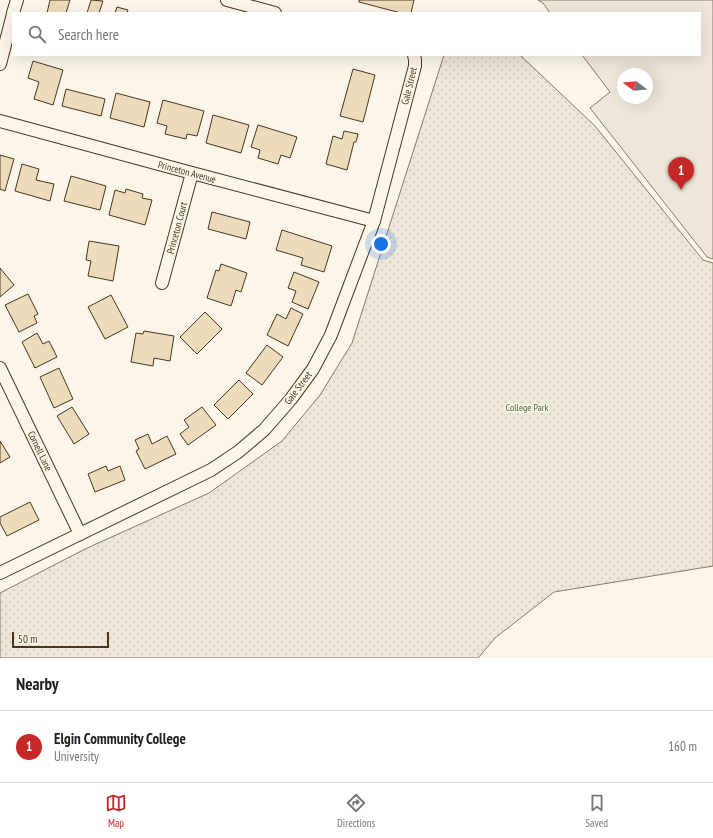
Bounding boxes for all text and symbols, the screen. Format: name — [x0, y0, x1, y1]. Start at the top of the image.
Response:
search box — [12, 12, 701, 56]
icon: search — [26, 23, 48, 45]
text: Search here — [58, 25, 119, 44]
street label: Gale Street — [398, 66, 420, 106]
north arrow — [617, 68, 653, 104]
pin: 1 — [668, 157, 694, 190]
street label: Princeton Avenue — [157, 158, 217, 186]
street label: Princeton Court — [164, 200, 190, 255]
your location — [371, 234, 391, 254]
street label: Gale Street — [281, 369, 315, 407]
park label: College Park — [506, 401, 548, 414]
street label: Cornell Lane — [25, 429, 55, 473]
scale bar — [12, 630, 109, 649]
text: 50 m — [18, 632, 37, 646]
text: Nearby — [16, 673, 59, 695]
text: Elgin Community College — [54, 729, 186, 748]
text: 1 — [26, 738, 32, 755]
text: 160 m — [668, 738, 697, 755]
text: University — [54, 748, 99, 765]
tab: Map — [105, 792, 127, 830]
tab: Directions — [337, 792, 375, 830]
tab: Saved — [585, 792, 608, 830]

